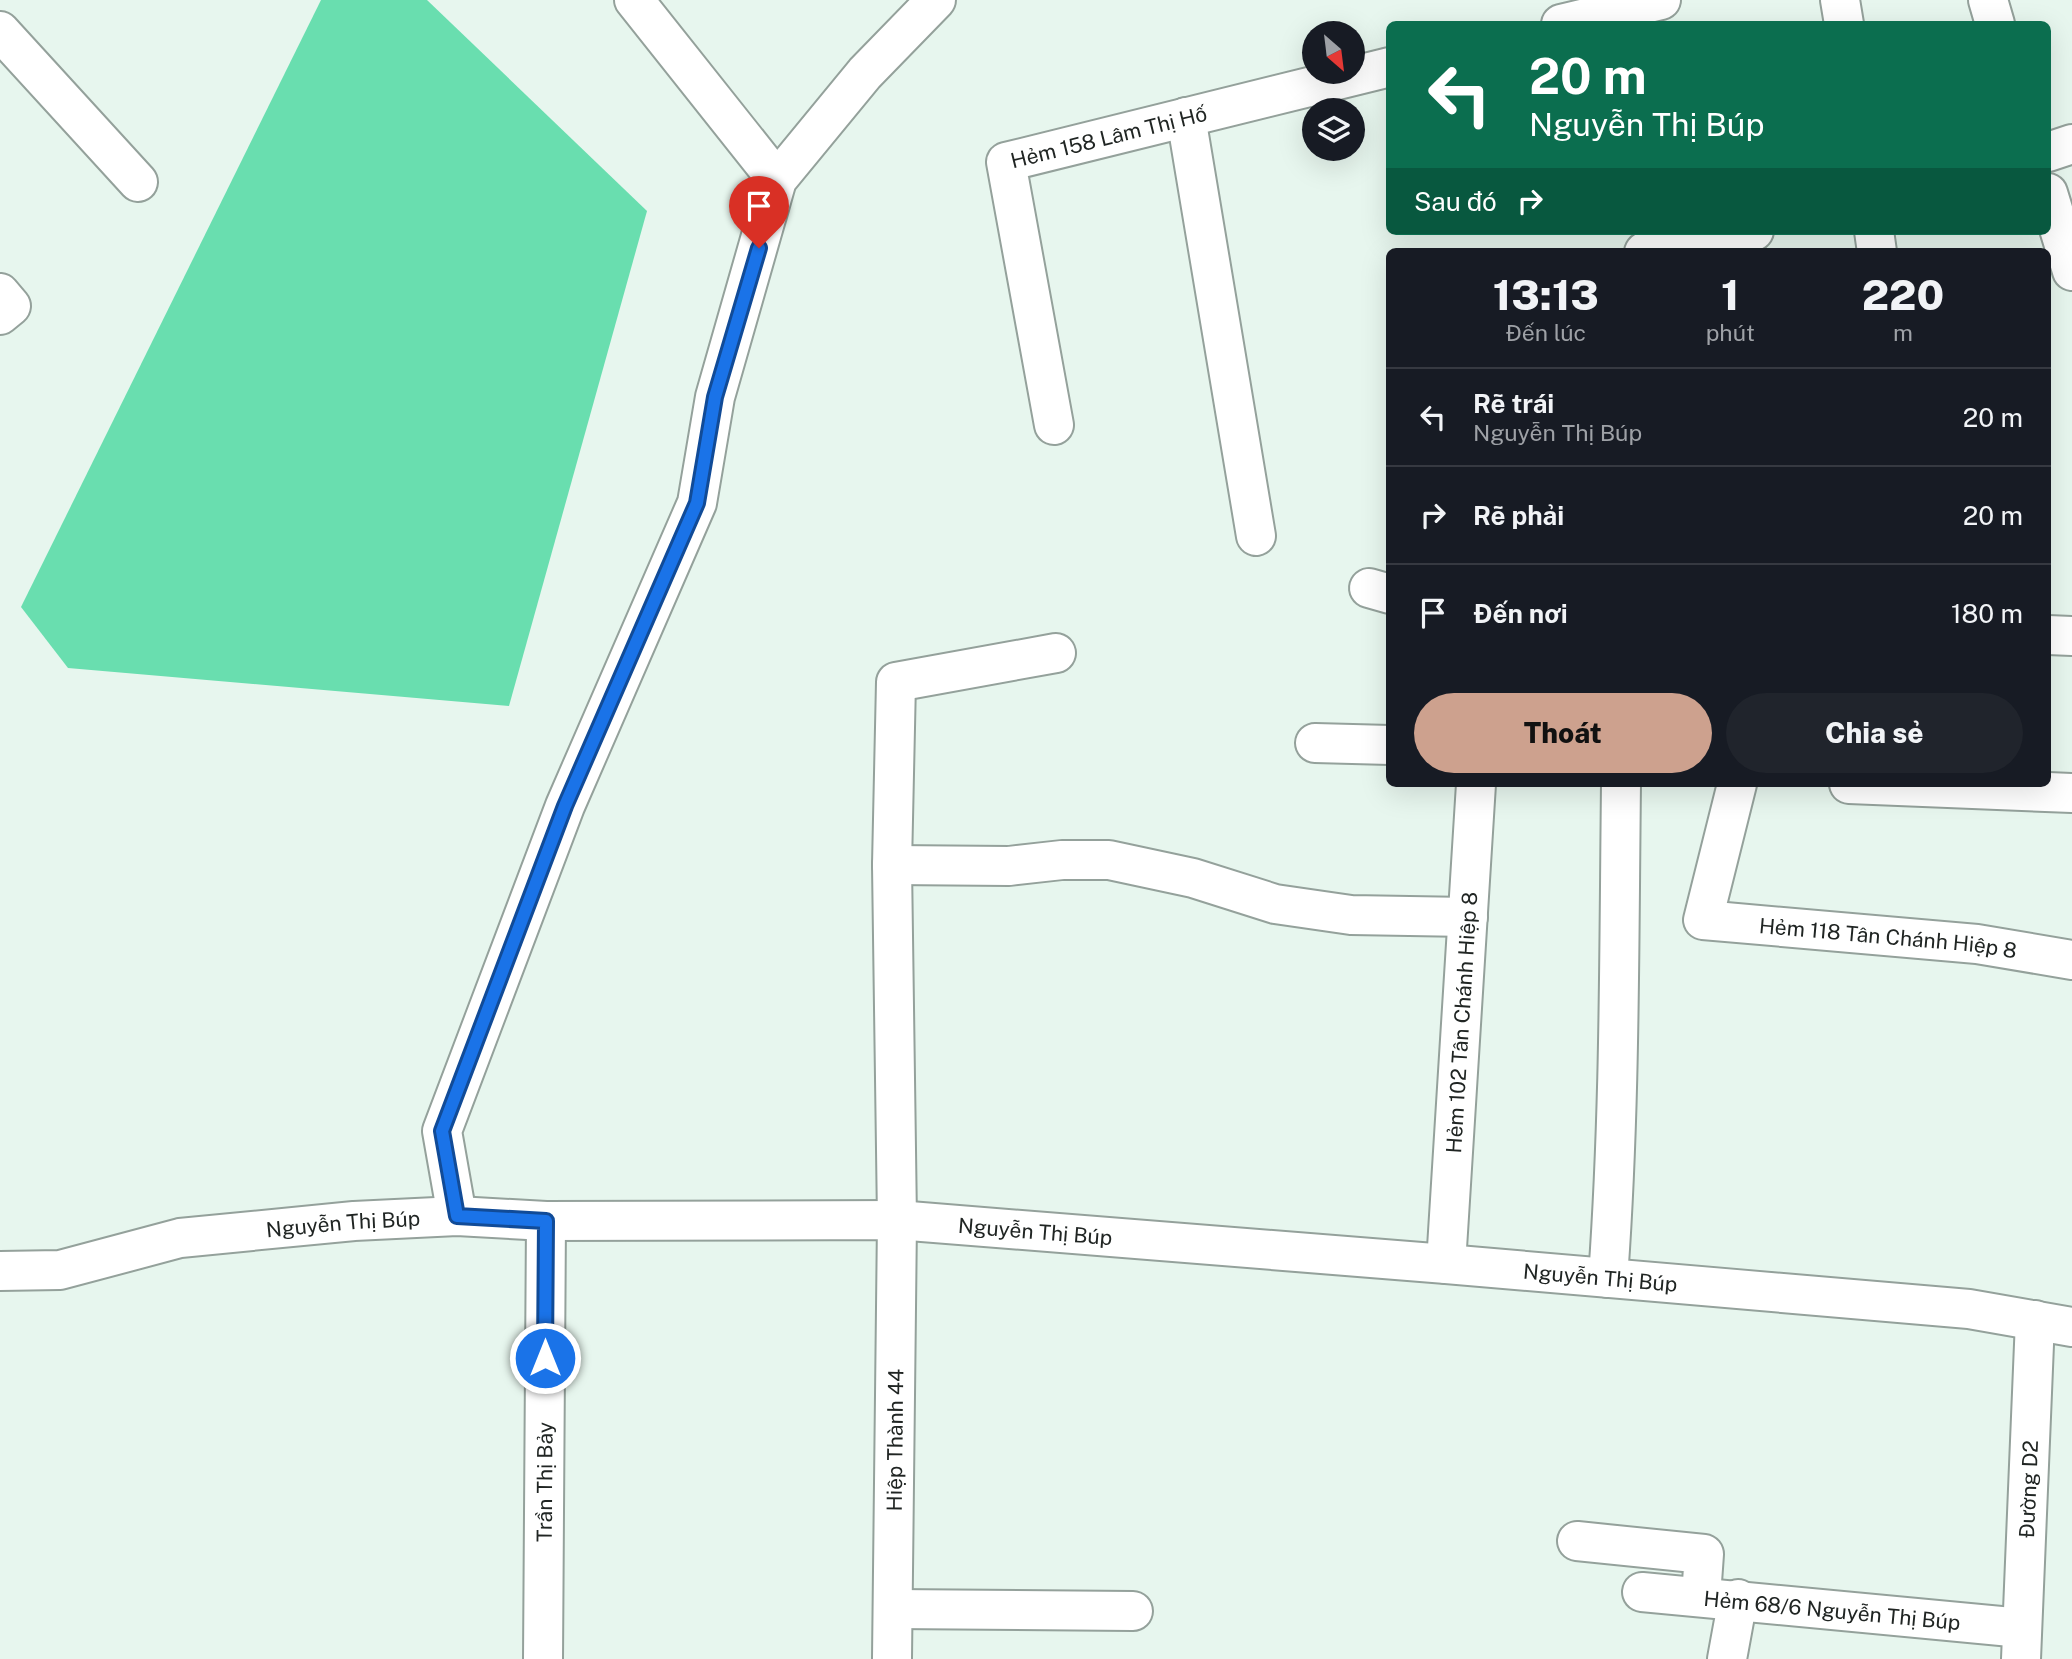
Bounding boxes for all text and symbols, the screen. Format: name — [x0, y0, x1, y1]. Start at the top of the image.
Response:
north arrow — [1302, 21, 1365, 84]
map controls — [1302, 21, 1365, 161]
text: 20 m — [1529, 47, 1647, 105]
icon: left — [1414, 49, 1505, 140]
button: layers — [1302, 98, 1365, 161]
street label: Hẻm 158 Lâm Thị Hố — [1008, 100, 1209, 173]
text: Nguyễn Thị Búp — [1529, 106, 1765, 143]
pin — [729, 176, 789, 248]
icon: right — [1511, 182, 1549, 220]
text: Sau đó — [1414, 186, 1497, 217]
icon: arrive — [740, 187, 778, 225]
text: 13:13 — [1493, 270, 1599, 319]
text: 1 — [1721, 270, 1740, 319]
text: 220 — [1862, 270, 1944, 319]
text: Đến lúc — [1506, 319, 1586, 346]
text: phút — [1706, 319, 1755, 346]
text: m — [1893, 319, 1913, 346]
text: Rẽ trái — [1473, 388, 1554, 419]
icon: left — [1414, 398, 1452, 436]
text: 20 m — [1963, 402, 2023, 433]
text: Nguyễn Thị Búp — [1473, 419, 1642, 446]
icon: right — [1414, 496, 1452, 534]
text: Rẽ phải — [1473, 500, 1564, 531]
text: 20 m — [1963, 500, 2023, 531]
icon: arrive — [1414, 594, 1452, 632]
text: Đến nơi — [1473, 598, 1568, 629]
text: 180 m — [1951, 598, 2023, 629]
button: Thoát — [1414, 693, 1712, 773]
button: Chia sẻ — [1726, 693, 2023, 773]
street label: Hẻm 102 Tân Chánh Hiệp 8 — [1440, 891, 1482, 1154]
street label: Hẻm 118 Tân Chánh Hiệp 8 — [1758, 912, 2019, 963]
street label: Nguyễn Thị Búp — [265, 1205, 421, 1242]
street label: Nguyễn Thị Búp — [957, 1212, 1113, 1250]
street label: Nguyễn Thị Búp — [1522, 1258, 1679, 1296]
position arrow — [508, 1321, 582, 1395]
street label: Hiệp Thành 44 — [881, 1369, 908, 1511]
street label: Trần Thị Bảy — [531, 1422, 557, 1542]
street label: Đường D2 — [2013, 1440, 2043, 1539]
street label: Hẻm 68/6 Nguyễn Thị Búp — [1703, 1585, 1962, 1635]

